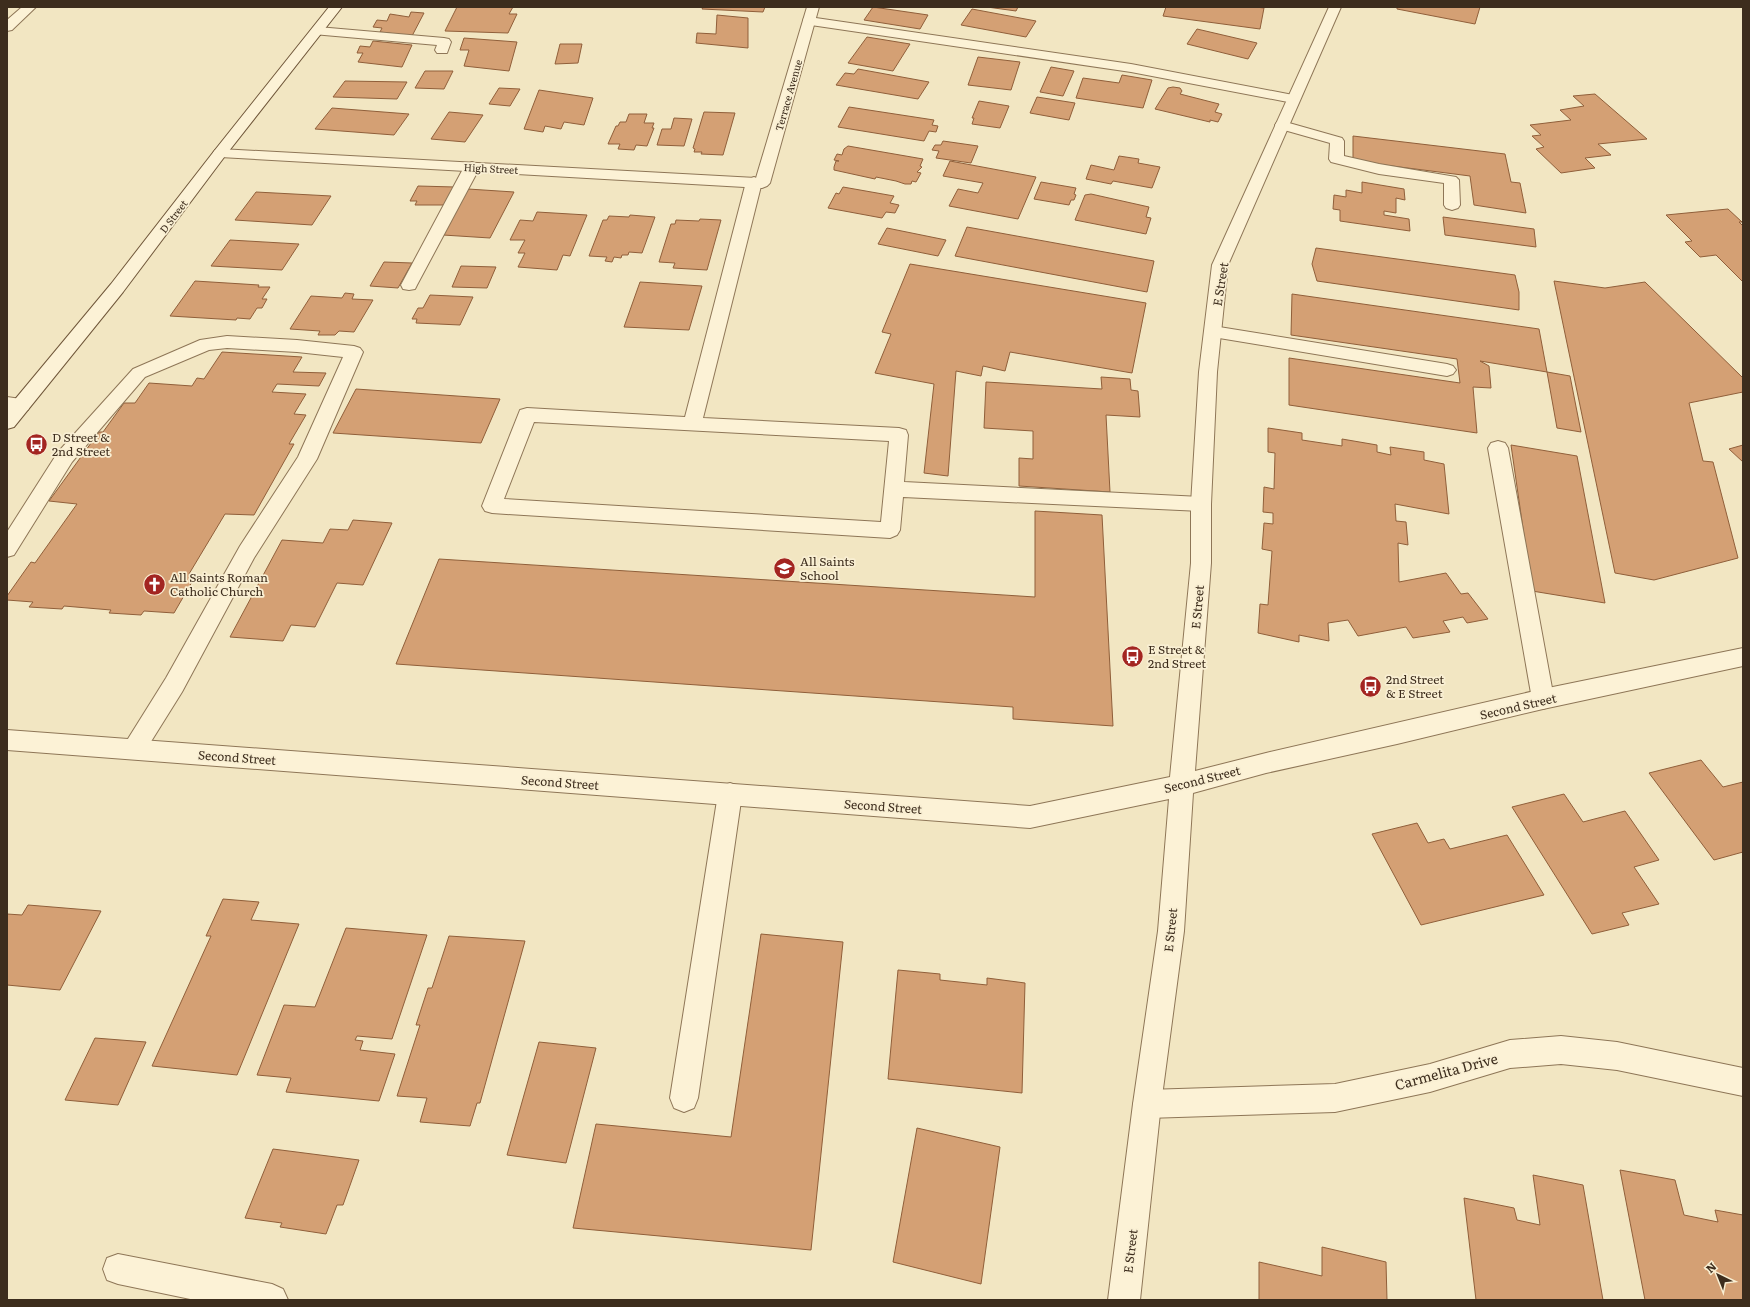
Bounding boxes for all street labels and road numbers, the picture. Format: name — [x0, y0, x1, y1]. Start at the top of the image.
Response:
street label: Terrace Avenue — [771, 57, 805, 133]
street label: High Street — [463, 159, 519, 177]
street label: D Street — [155, 196, 191, 236]
street label: E Street — [1208, 261, 1232, 307]
street label: E Street — [1186, 584, 1208, 630]
street label: Second Street — [1478, 688, 1558, 724]
street label: Second Street — [197, 745, 277, 769]
street label: Second Street — [1162, 761, 1242, 797]
street label: Second Street — [520, 770, 600, 794]
street label: Second Street — [843, 794, 923, 818]
street label: E Street — [1159, 907, 1181, 953]
street label: Carmelita Drive — [1392, 1048, 1500, 1094]
street label: E Street — [1118, 1228, 1142, 1274]

